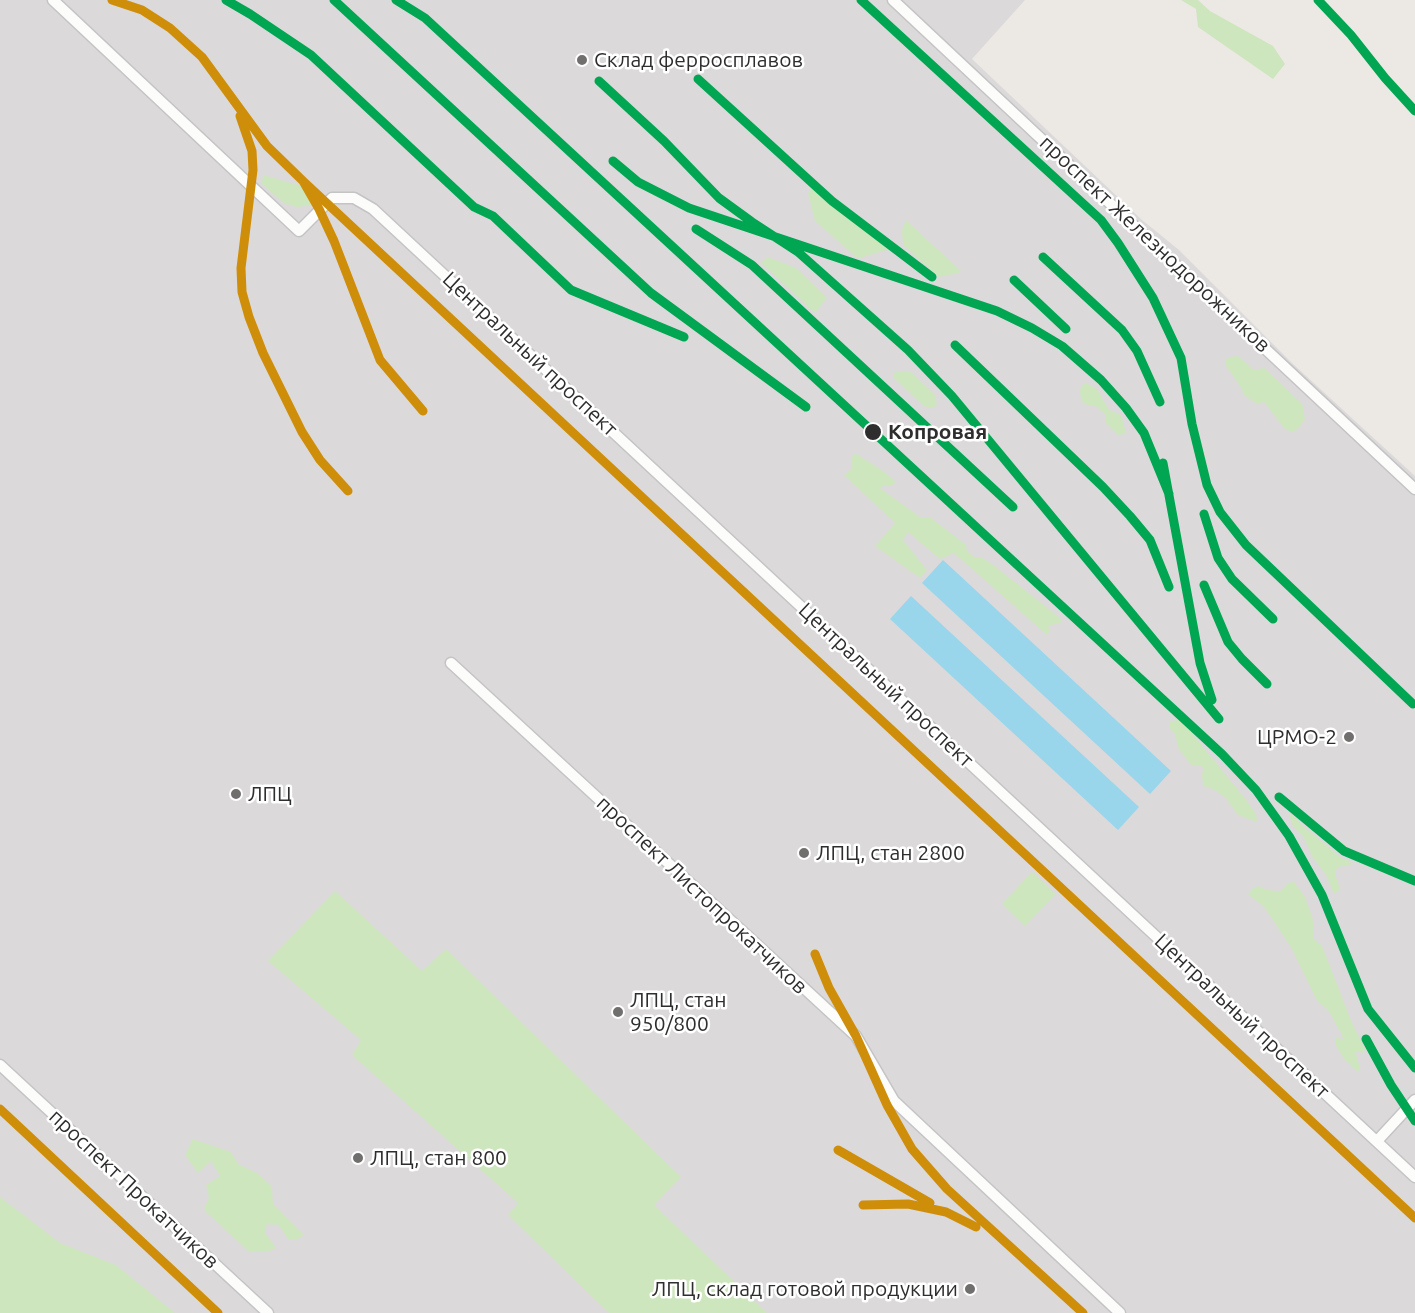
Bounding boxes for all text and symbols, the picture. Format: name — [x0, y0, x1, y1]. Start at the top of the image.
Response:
place label: Склад ферросплавов — [594, 47, 803, 73]
marker: Склад ферросплавов — [575, 53, 589, 67]
street label: проспект Железнодорожников — [1034, 130, 1276, 358]
street label: Центральный проспект — [437, 267, 623, 441]
place label: Копровая — [888, 419, 987, 445]
marker: Копровая — [863, 422, 883, 442]
street label: Центральный проспект — [793, 598, 979, 772]
place label: ЦРМО-2 — [1257, 724, 1337, 750]
marker: ЦРМО-2 — [1342, 730, 1356, 744]
place label: ЛПЦ — [248, 781, 292, 807]
marker: ЛПЦ — [229, 787, 243, 801]
street label: проспект Листопрокатчиков — [591, 791, 813, 999]
place label: ЛПЦ, стан 2800 — [816, 840, 965, 866]
marker: ЛПЦ, стан 2800 — [797, 846, 811, 860]
street label: Центральный проспект — [1149, 929, 1335, 1103]
place label: ЛПЦ, стан 950/800 — [630, 987, 727, 1037]
marker: ЛПЦ, стан 950/800 — [611, 1005, 625, 1019]
street label: проспект Прокатчиков — [44, 1104, 224, 1274]
place label: ЛПЦ, стан 800 — [370, 1145, 507, 1171]
marker: ЛПЦ, стан 800 — [351, 1151, 365, 1165]
place label: ЛПЦ, склад готовой продукции — [652, 1276, 958, 1302]
marker: ЛПЦ, склад готовой продукции — [963, 1282, 977, 1296]

